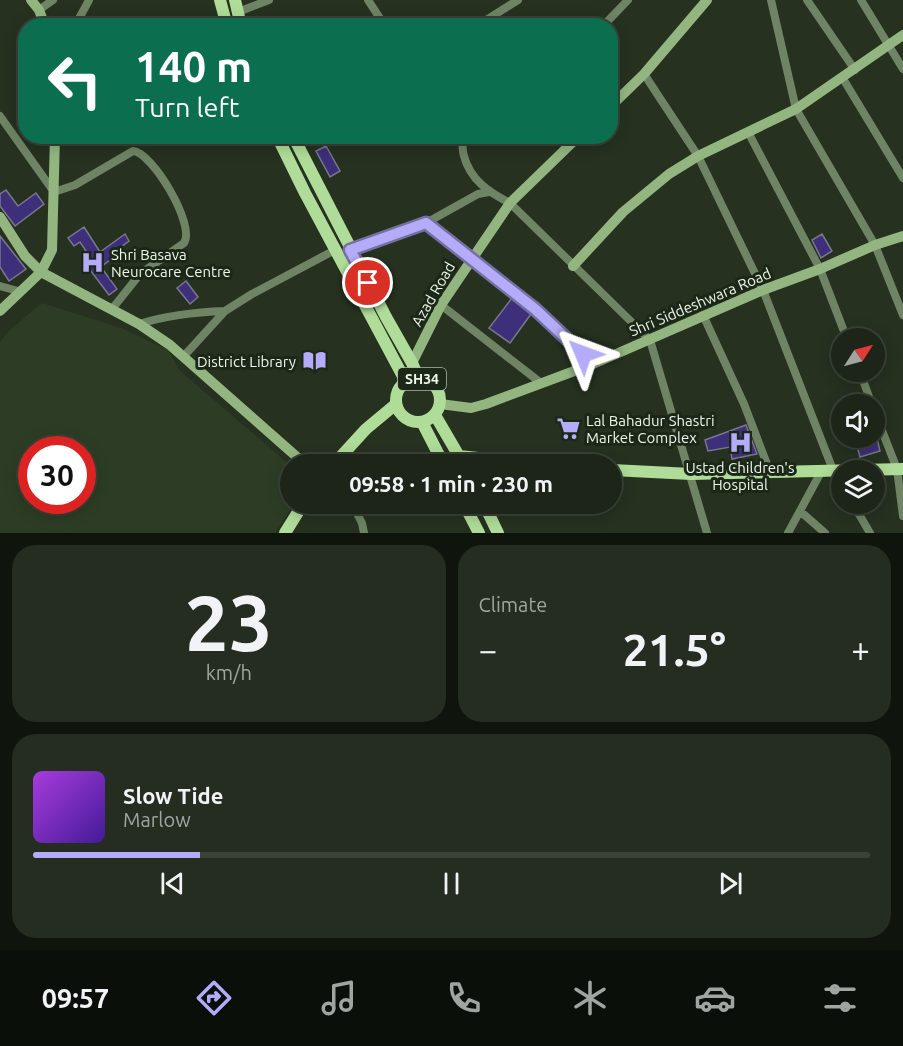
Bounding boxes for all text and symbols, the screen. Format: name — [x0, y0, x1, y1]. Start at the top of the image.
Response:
icon: left — [36, 42, 114, 120]
text: 140 m — [135, 43, 252, 90]
text: Turn left — [135, 92, 239, 122]
place label: Shri Basava Neurocare Centre — [111, 246, 231, 280]
hospital icon: Shri Basava Neurocare Centre — [80, 250, 106, 276]
pin — [342, 257, 393, 308]
street label: Azad Road — [408, 259, 458, 329]
street label: Shri Siddeshwara Road — [627, 264, 773, 340]
icon: arrive — [351, 266, 384, 299]
position arrow — [551, 322, 615, 386]
north arrow — [831, 328, 885, 382]
map controls — [831, 328, 885, 514]
library icon: District Library — [301, 348, 327, 374]
place label: District Library — [197, 353, 296, 370]
road number: SH34 — [398, 368, 446, 390]
button: sound — [831, 394, 885, 448]
place label: Lal Bahadur Shastri Market Complex — [586, 412, 715, 446]
supermarket icon: Lal Bahadur Shastri Market Complex — [555, 416, 581, 442]
hospital icon: Ustad Children's Hospital — [727, 430, 753, 456]
speed limit sign: 30 — [18, 436, 96, 514]
place label: Ustad Children's Hospital — [686, 459, 795, 493]
button: layers — [831, 460, 885, 514]
text: 09:58 · 1 min · 230 m — [349, 471, 553, 496]
text: 23 — [185, 578, 273, 666]
text: Climate — [479, 593, 547, 616]
text: 21.5° — [623, 624, 726, 675]
text: − — [479, 631, 497, 668]
text: + — [851, 631, 870, 668]
text: km/h — [206, 661, 252, 684]
text: Slow Tide — [123, 783, 223, 808]
text: Marlow — [123, 808, 191, 831]
icon: previous — [156, 867, 189, 900]
icon: pause — [435, 867, 468, 900]
icon: next — [714, 867, 747, 900]
icon: directions — [193, 977, 235, 1019]
icon: music — [318, 977, 360, 1019]
icon: phone — [443, 977, 485, 1019]
icon: climate — [569, 977, 611, 1019]
icon: car — [694, 977, 736, 1019]
icon: filters — [819, 977, 861, 1019]
text: 09:57 — [42, 983, 109, 1013]

